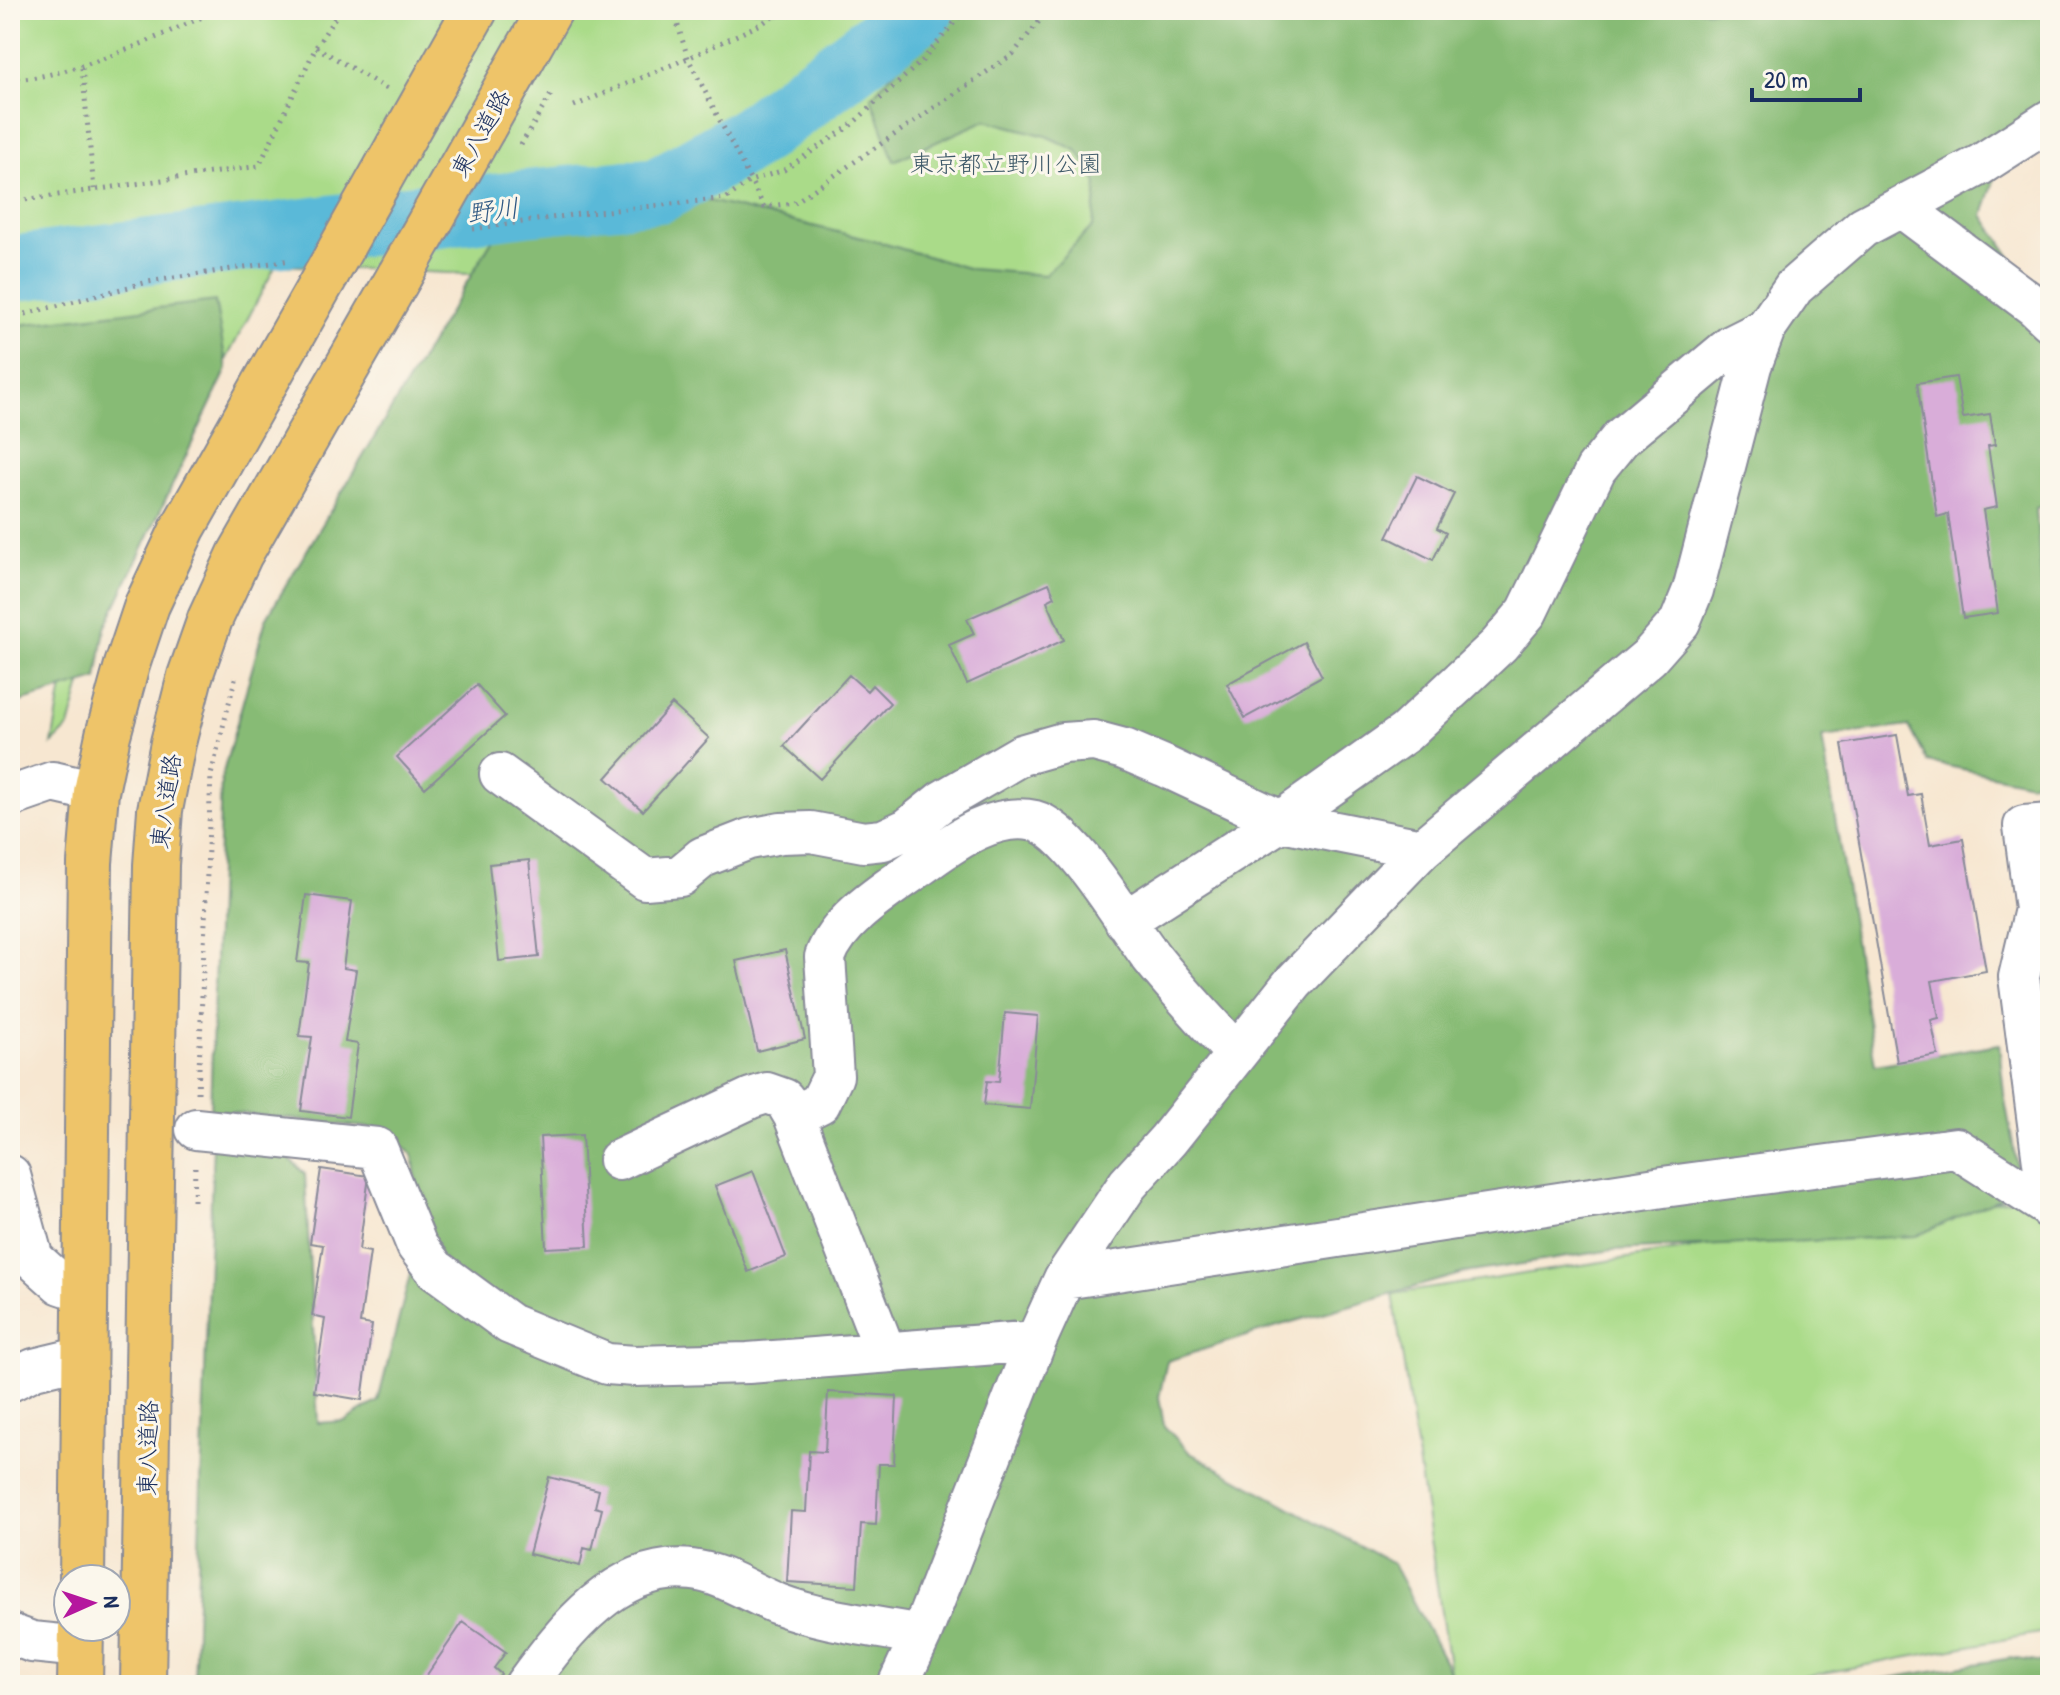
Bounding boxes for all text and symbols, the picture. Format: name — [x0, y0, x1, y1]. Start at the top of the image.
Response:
scale bar — [1752, 52, 1860, 102]
text: 20 m — [1764, 63, 1808, 95]
street label: 東八道路 — [443, 83, 517, 183]
park label: 東京都立野川公園 — [910, 147, 1102, 179]
water label: 野川 — [465, 189, 521, 231]
street label: 東八道路 — [142, 751, 188, 851]
street label: 東八道路 — [130, 1400, 164, 1496]
north arrow — [52, 1563, 132, 1643]
text: N — [97, 1595, 127, 1609]

